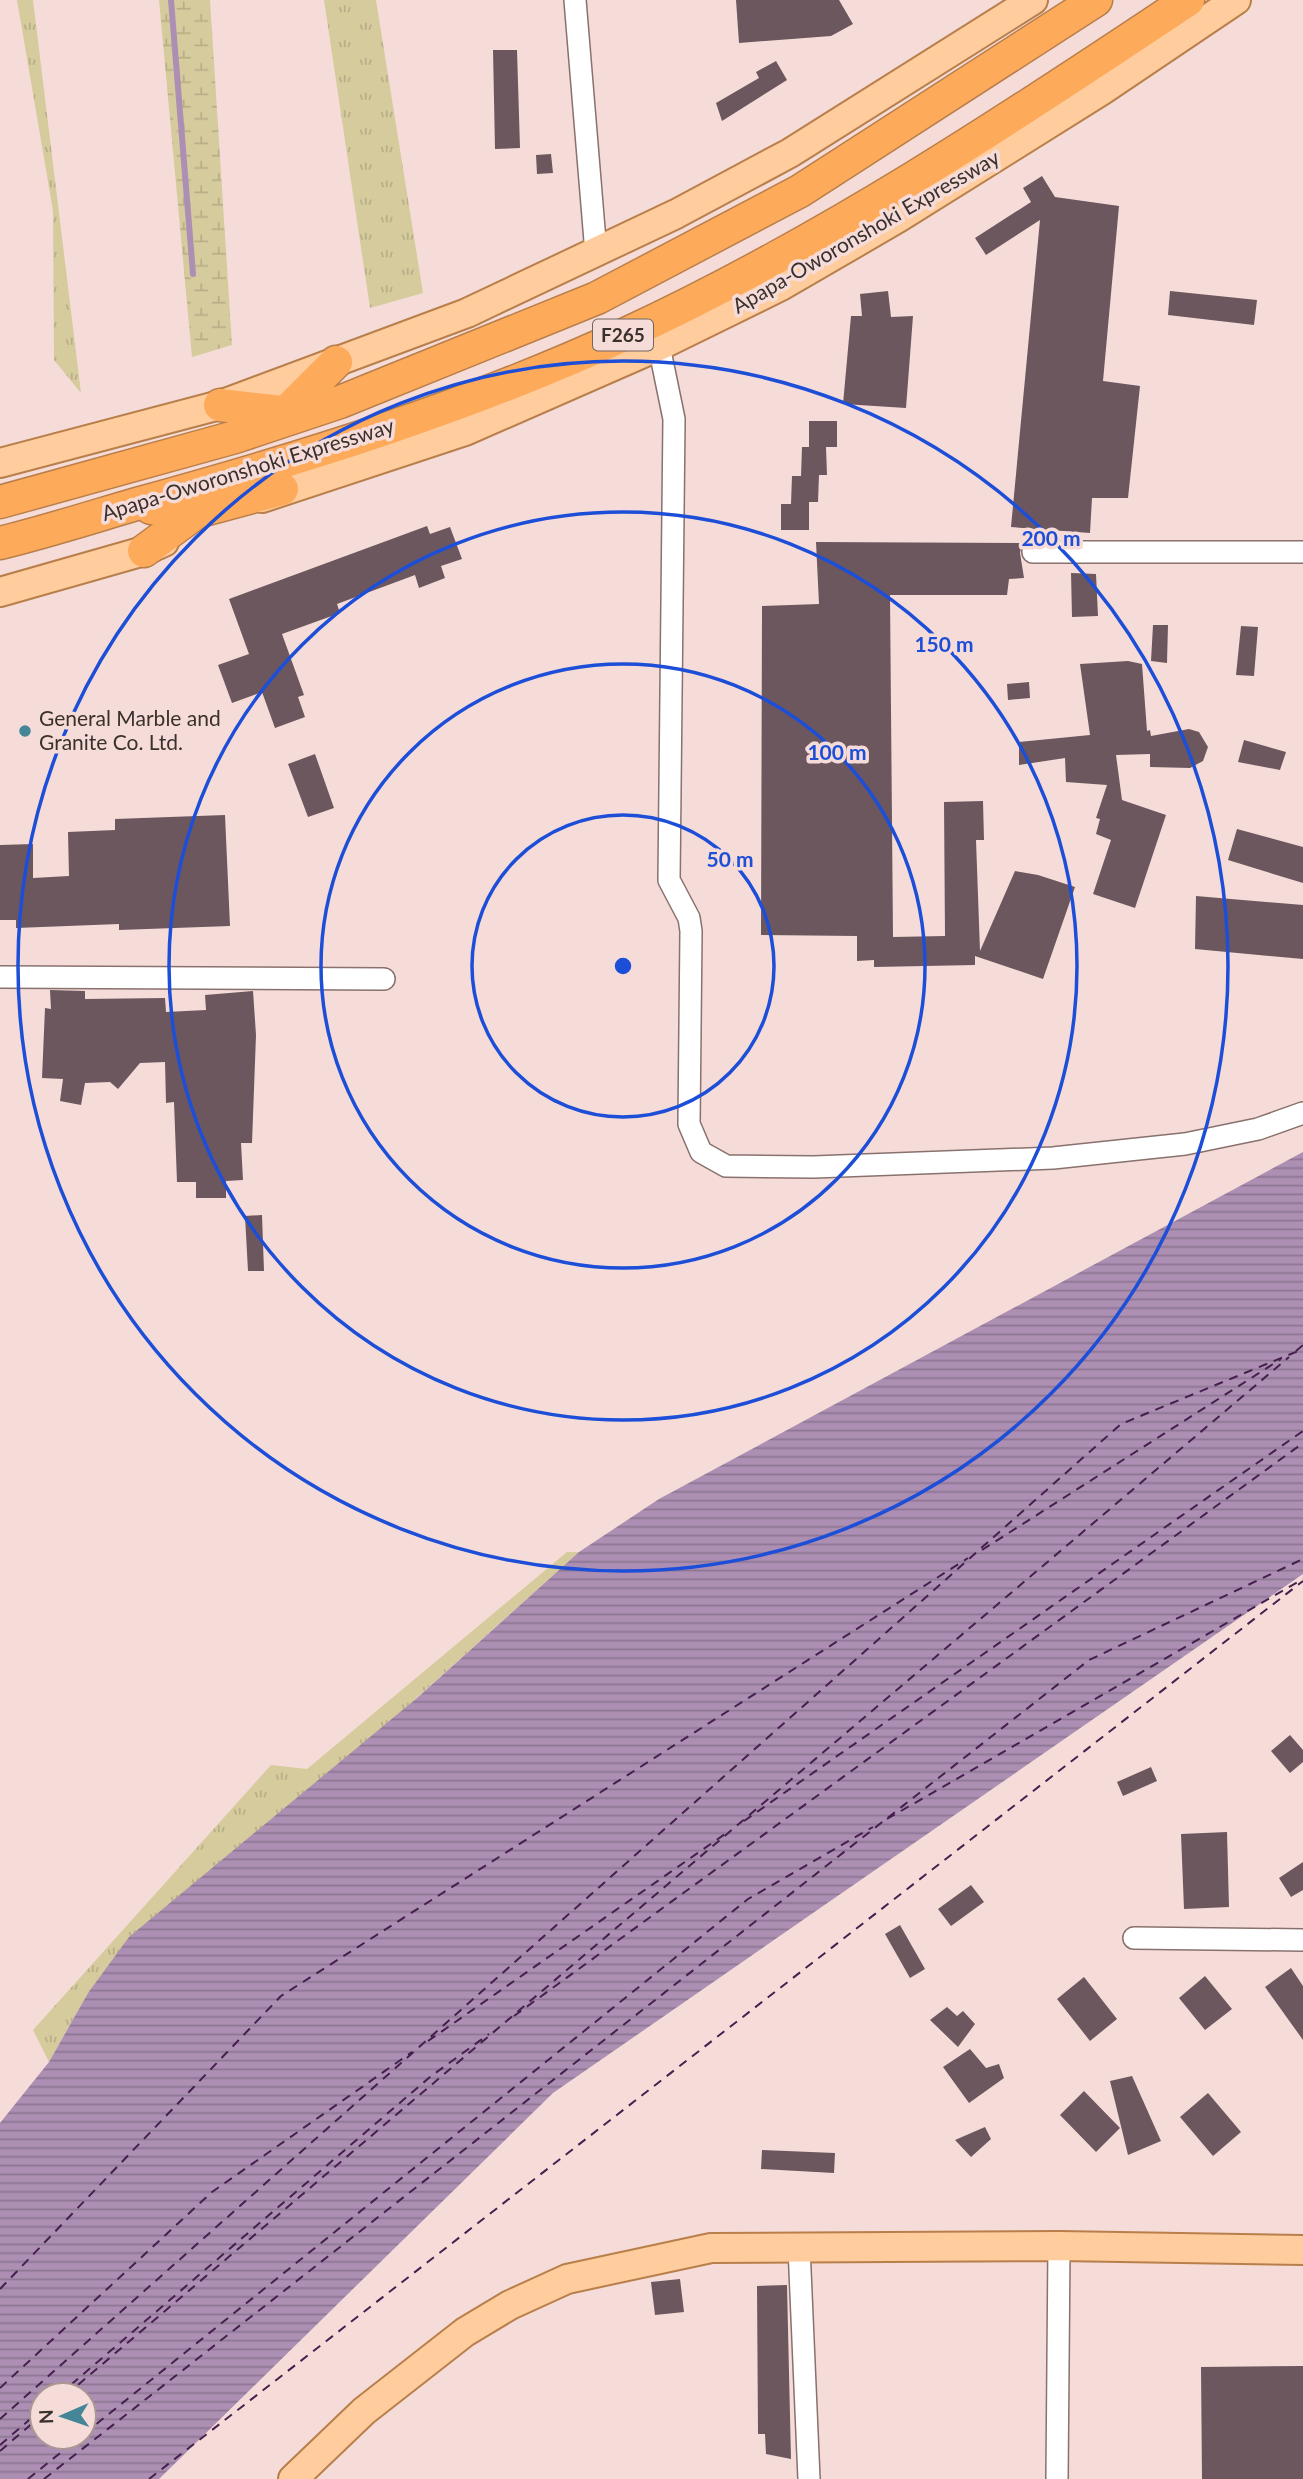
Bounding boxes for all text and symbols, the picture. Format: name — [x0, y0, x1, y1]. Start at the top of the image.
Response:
street label: Apapa-Oworonshoki Expressway — [727, 144, 1003, 318]
road number: F265 — [593, 320, 653, 350]
street label: Apapa-Oworonshoki Expressway — [98, 412, 397, 525]
text: 200 m — [1021, 525, 1081, 550]
text: 150 m — [914, 631, 974, 656]
place label: General Marble and Granite Co. Ltd. — [39, 705, 221, 754]
marker: General Marble and Granite Co. Ltd. — [17, 723, 33, 739]
text: 100 m — [807, 739, 867, 764]
text: 50 m — [706, 846, 754, 871]
centre of rings — [611, 954, 635, 978]
north arrow — [28, 2381, 98, 2451]
text: N — [34, 2409, 57, 2424]

